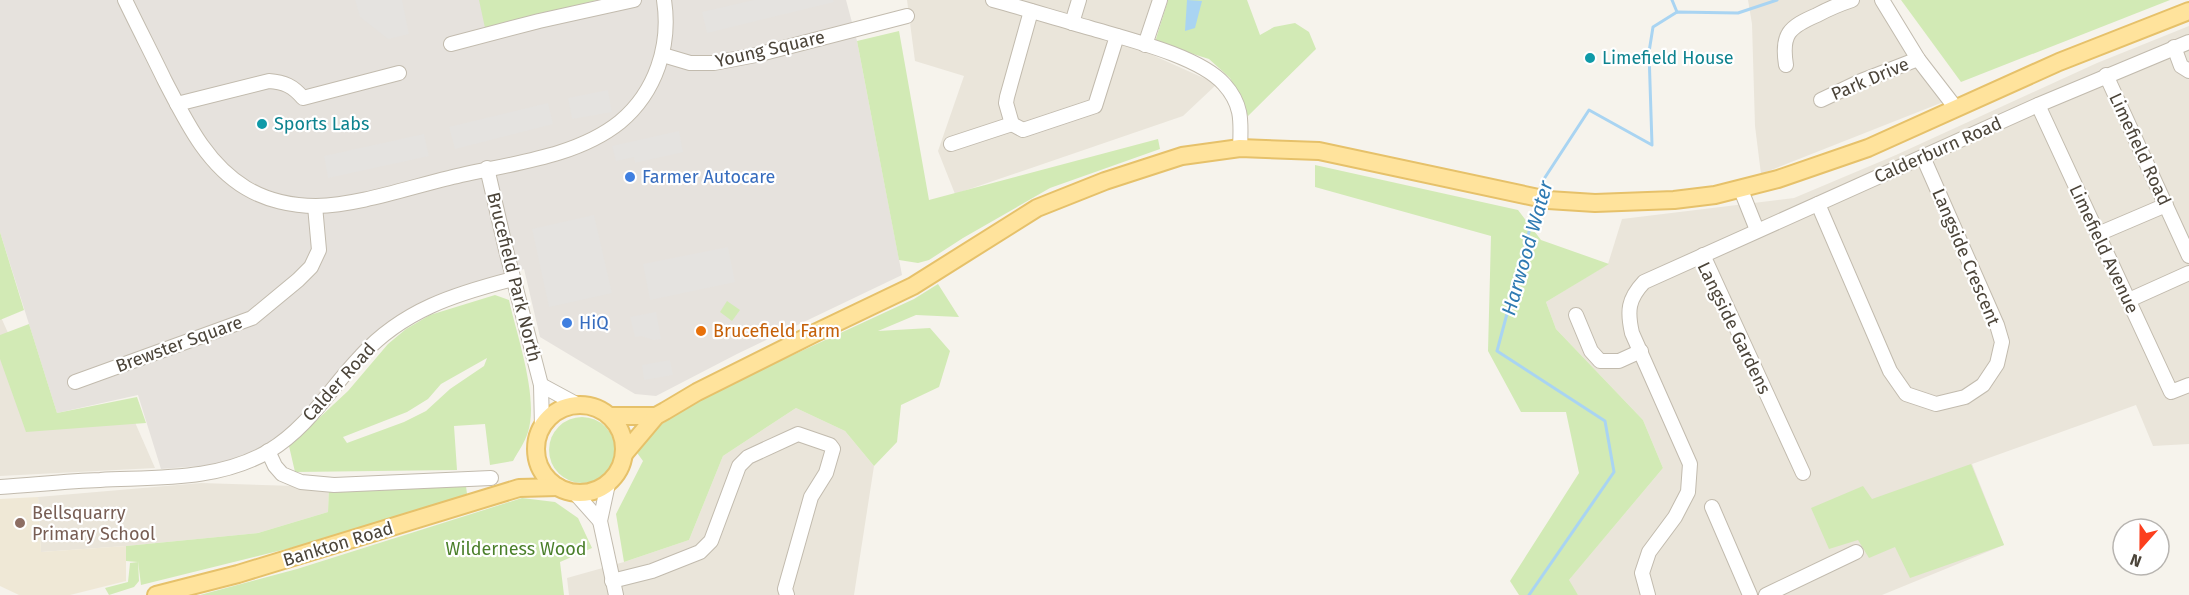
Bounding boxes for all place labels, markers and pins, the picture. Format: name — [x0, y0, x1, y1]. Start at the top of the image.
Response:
place label: Limefield House — [1602, 47, 1734, 69]
marker: Limefield House — [1583, 51, 1597, 65]
place label: Sports Labs — [274, 113, 369, 135]
marker: Sports Labs — [255, 117, 269, 131]
place label: Farmer Autocare — [642, 166, 775, 188]
marker: Farmer Autocare — [623, 170, 637, 184]
place label: HiQ — [579, 312, 609, 334]
marker: HiQ — [560, 316, 574, 330]
place label: Brucefield Farm — [713, 320, 840, 342]
marker: Brucefield Farm — [694, 324, 708, 338]
place label: Bellsquarry Primary School — [32, 502, 155, 545]
marker: Bellsquarry Primary School — [13, 516, 27, 530]

